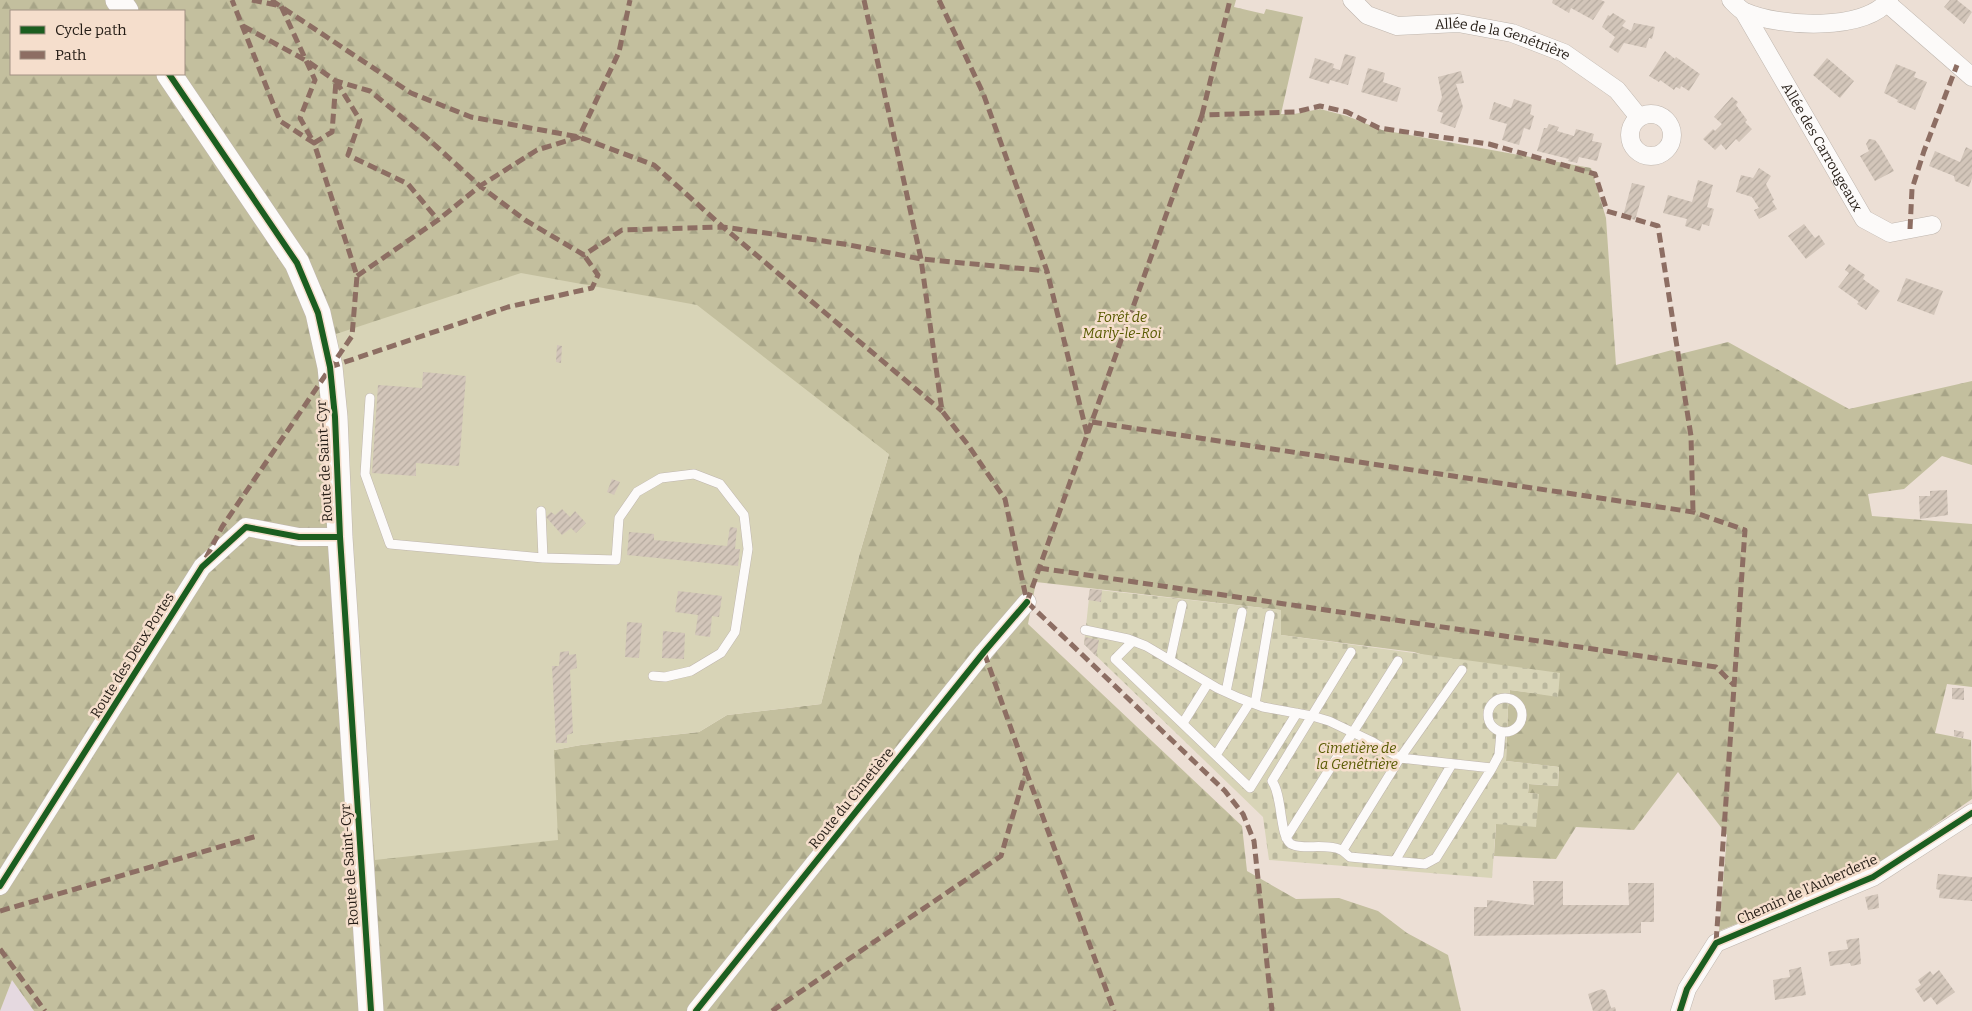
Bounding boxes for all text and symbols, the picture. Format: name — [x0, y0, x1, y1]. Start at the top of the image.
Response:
legend — [10, 10, 185, 75]
street label: Allée de la Genétrière — [1434, 15, 1574, 64]
text: Cycle path — [55, 21, 127, 39]
text: Path — [55, 46, 87, 64]
street label: Allée des Carrougeaux — [1778, 80, 1866, 215]
park label: Forêt de Marly-le-Roi — [1083, 309, 1161, 342]
street label: Route de Saint-Cyr — [313, 400, 336, 522]
street label: Route des Deux Portes — [87, 589, 178, 721]
park label: Cimetière de la Genêtrière — [1316, 740, 1398, 773]
street label: Route du Cimetière — [805, 744, 897, 852]
street label: Route de Saint-Cyr — [337, 803, 362, 927]
street label: Chemin de l'Auberderie — [1734, 851, 1880, 928]

